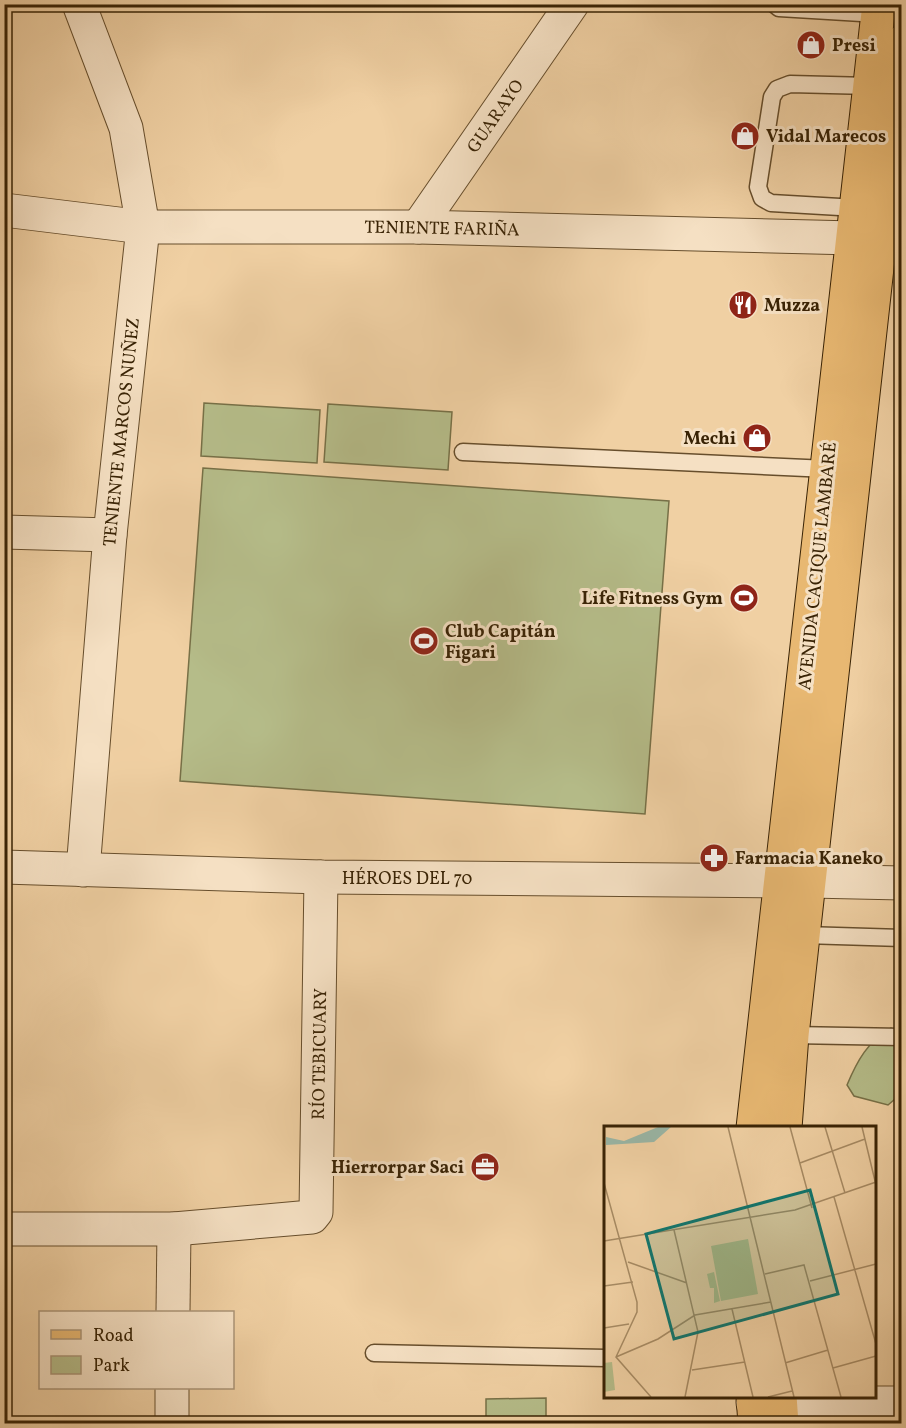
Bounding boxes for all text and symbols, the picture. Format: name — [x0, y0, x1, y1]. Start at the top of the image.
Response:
shop icon: Presi — [795, 29, 827, 61]
place label: Presi — [832, 34, 876, 59]
street label: GUARAYO — [462, 75, 531, 159]
shop icon: Vidal Marecos — [729, 120, 761, 152]
place label: Vidal Marecos — [766, 125, 886, 150]
street label: TENIENTE FARIÑA — [364, 216, 520, 243]
restaurant icon: Muzza — [727, 289, 759, 321]
place label: Muzza — [764, 294, 820, 319]
street label: TENIENTE MARCOS NUÑEZ — [98, 316, 147, 548]
shop icon: Mechi — [741, 422, 773, 454]
place label: Mechi — [683, 427, 736, 452]
street label: AVENIDA CACIQUE LAMBARÉ — [793, 441, 844, 692]
sports icon: Life Fitness Gym — [728, 582, 760, 614]
place label: Life Fitness Gym — [581, 587, 723, 612]
place label: Club Capitán Figari — [445, 620, 556, 666]
sports icon: Club Capitán Figari — [408, 625, 440, 657]
pharmacy icon: Farmacia Kaneko — [698, 842, 730, 874]
place label: Farmacia Kaneko — [735, 847, 883, 872]
street label: HÉROES DEL 70 — [342, 867, 473, 892]
street label: RÍO TEBICUARY — [307, 988, 334, 1120]
inset map — [604, 1126, 876, 1398]
office icon: Hierrorpar Saci — [469, 1151, 501, 1183]
place label: Hierrorpar Saci — [331, 1156, 464, 1181]
legend — [39, 1311, 234, 1389]
text: Road — [93, 1324, 134, 1349]
text: Park — [93, 1354, 130, 1379]

